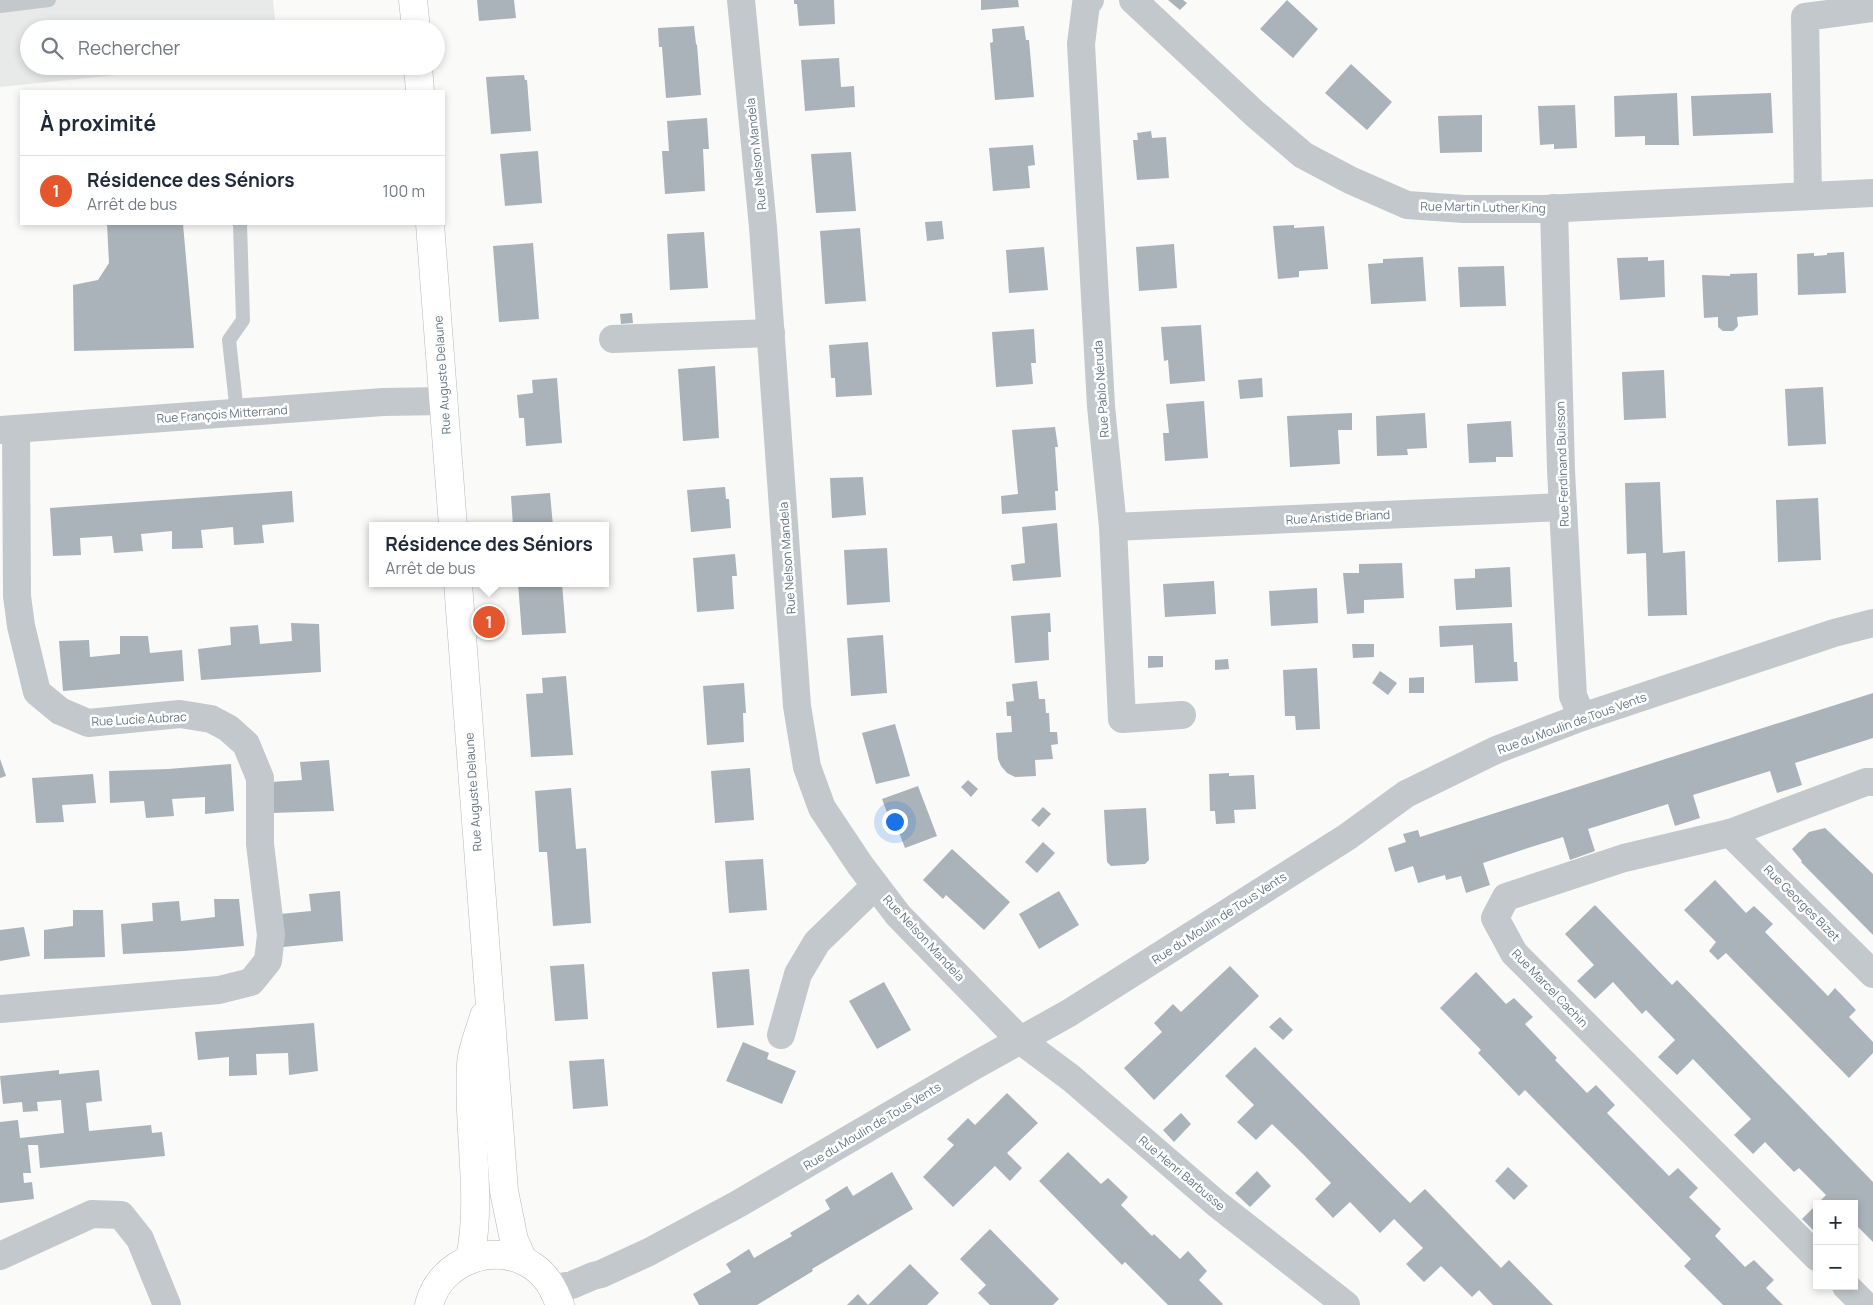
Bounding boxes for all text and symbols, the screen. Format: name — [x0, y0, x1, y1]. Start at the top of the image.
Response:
search box — [20, 20, 445, 75]
icon: search — [38, 34, 66, 62]
text: Rechercher — [78, 35, 180, 61]
street label: Rue Nelson Mandela — [742, 97, 770, 211]
text: À proximité — [40, 109, 156, 137]
text: Résidence des Séniors — [87, 167, 294, 193]
text: 1 — [52, 180, 60, 202]
text: 100 m — [382, 180, 425, 202]
text: Arrêt de bus — [87, 193, 177, 215]
street label: Rue Martin Luther King — [1420, 197, 1546, 217]
street label: Rue Auguste Delaune — [429, 315, 455, 435]
street label: Rue Pablo Néruda — [1089, 340, 1113, 438]
street label: Rue François Mitterrand — [156, 401, 288, 427]
street label: Rue Ferdinand Buisson — [1551, 401, 1573, 527]
street label: Rue Nelson Mandela — [775, 501, 799, 615]
street label: Rue Aristide Briand — [1285, 506, 1391, 528]
popup — [369, 522, 609, 587]
text: Résidence des Séniors — [385, 531, 593, 557]
text: Arrêt de bus — [385, 557, 475, 579]
pin: 1 — [473, 603, 505, 641]
street label: Rue du Moulin de Tous Vents — [1495, 688, 1649, 758]
street label: Rue Lucie Aubrac — [91, 708, 187, 730]
street label: Rue Auguste Delaune — [460, 732, 486, 852]
your location — [882, 809, 908, 835]
street label: Rue Georges Bizet — [1760, 861, 1844, 945]
street label: Rue du Moulin de Tous Vents — [1148, 868, 1290, 968]
street label: Rue Nelson Mandela — [879, 891, 969, 985]
street label: Rue Marcel Cachin — [1508, 945, 1592, 1031]
street label: Rue du Moulin de Tous Vents — [800, 1078, 944, 1174]
street label: Rue Henri Barbusse — [1135, 1132, 1229, 1214]
map controls — [1813, 1200, 1858, 1290]
button: + — [1813, 1200, 1858, 1245]
button: − — [1813, 1245, 1858, 1290]

